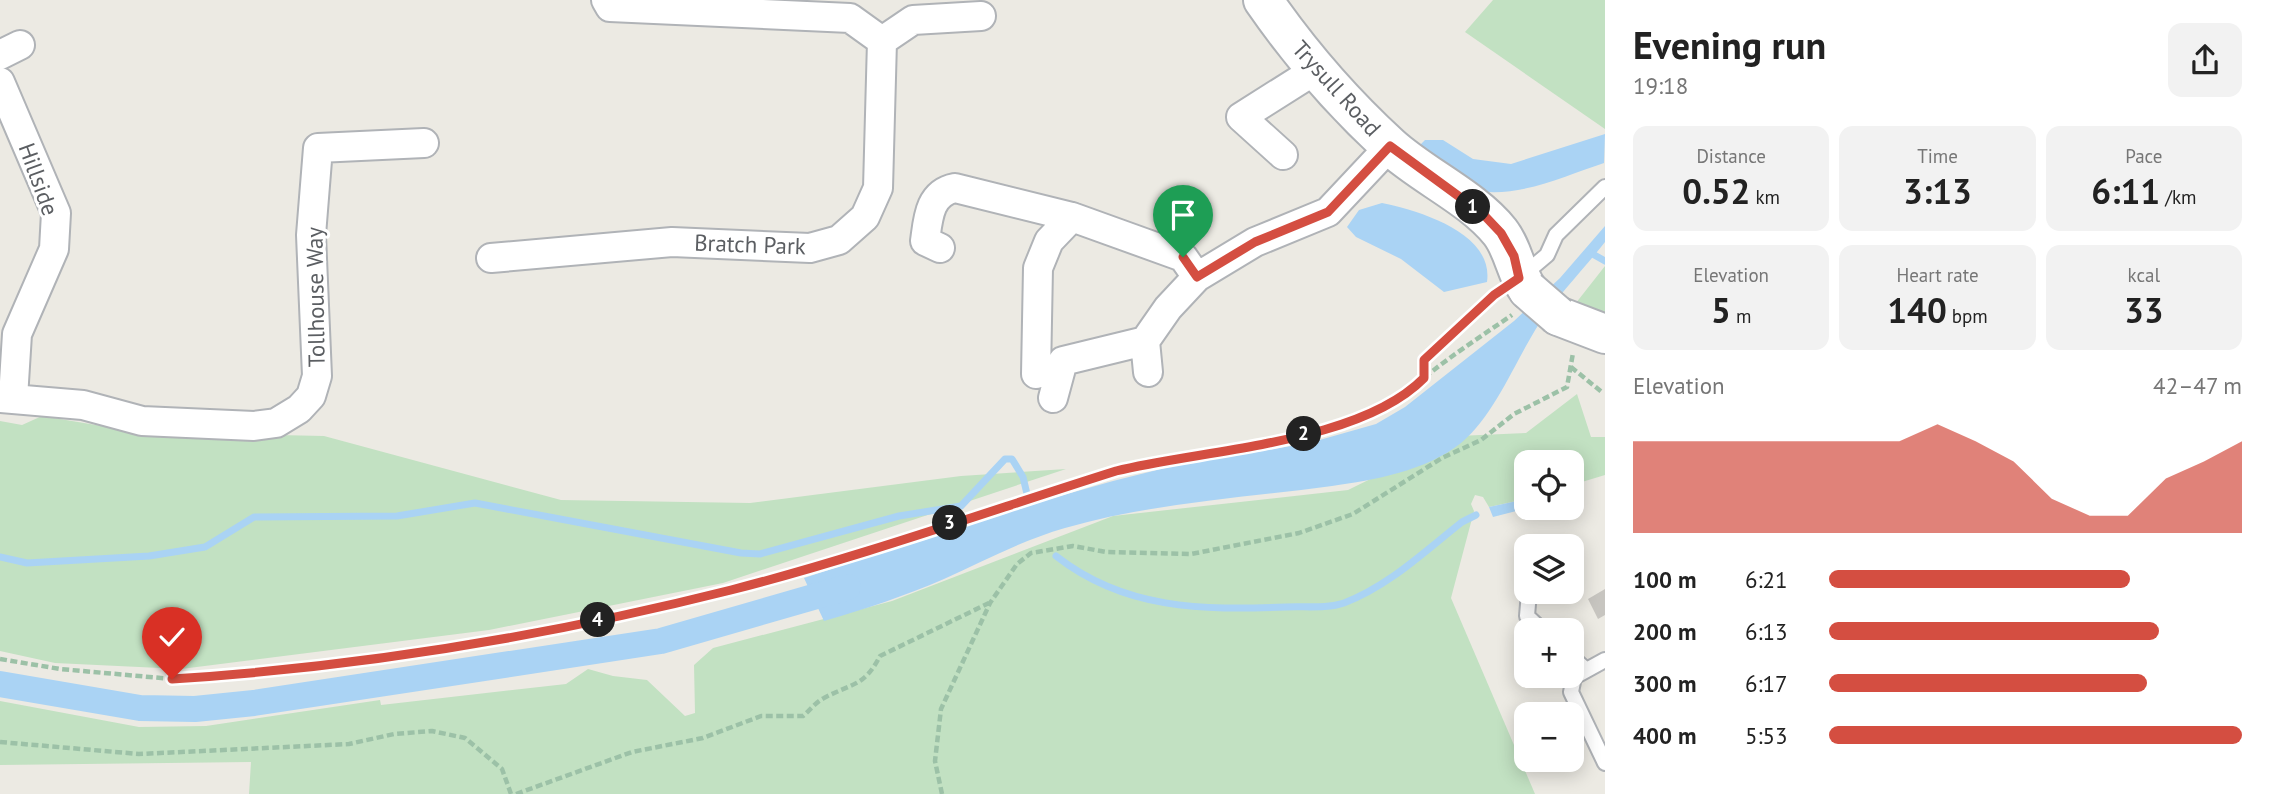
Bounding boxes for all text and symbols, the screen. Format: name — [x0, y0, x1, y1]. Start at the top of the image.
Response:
text: Evening run — [1633, 20, 1826, 69]
button: share — [2168, 23, 2242, 97]
street label: Trysull Road — [1286, 34, 1388, 142]
text: 19:18 — [1633, 71, 1688, 100]
street label: Hillside — [13, 139, 65, 219]
text: Distance — [1696, 144, 1766, 168]
text: Time — [1917, 144, 1958, 168]
text: Pace — [2125, 144, 2162, 168]
text: 0.52 — [1682, 168, 1750, 214]
text: 3:13 — [1903, 168, 1972, 214]
text: 6:11 — [2091, 168, 2160, 214]
pin — [1153, 185, 1213, 257]
text: km — [1750, 185, 1780, 209]
text: /km — [2160, 185, 2196, 209]
pin: 1 — [1456, 190, 1490, 224]
text: 1 — [1467, 194, 1478, 218]
icon: arrive — [1164, 196, 1202, 234]
street label: Tollhouse Way — [299, 226, 331, 367]
street label: Bratch Park — [694, 228, 806, 260]
text: Elevation — [1693, 263, 1769, 287]
text: Heart rate — [1896, 263, 1979, 287]
text: kcal — [2128, 263, 2160, 287]
text: 5 — [1711, 287, 1731, 333]
text: 140 — [1887, 287, 1947, 333]
text: 33 — [2124, 287, 2164, 333]
text: m — [1731, 304, 1751, 328]
text: bpm — [1947, 304, 1988, 328]
text: Elevation — [1633, 371, 1725, 400]
text: 42–47 m — [2153, 371, 2242, 400]
pin: 2 — [1286, 416, 1322, 452]
text: 2 — [1298, 421, 1309, 445]
map controls — [1514, 450, 1584, 772]
button: locate — [1514, 450, 1584, 520]
pin: 3 — [932, 505, 968, 540]
text: 3 — [944, 510, 955, 534]
button: layers — [1514, 534, 1584, 604]
text: 100 m — [1633, 565, 1696, 594]
text: 6:21 — [1745, 565, 1788, 594]
pin: 4 — [580, 602, 616, 638]
pin — [142, 607, 202, 679]
text: 4 — [592, 607, 603, 631]
text: 200 m — [1633, 617, 1696, 646]
text: 6:13 — [1745, 617, 1788, 646]
icon: check — [153, 618, 191, 656]
button: + — [1514, 618, 1584, 688]
text: 300 m — [1633, 669, 1696, 698]
text: 6:17 — [1745, 669, 1788, 698]
button: − — [1514, 702, 1584, 772]
text: 400 m — [1633, 721, 1696, 750]
text: 5:53 — [1745, 721, 1788, 750]

